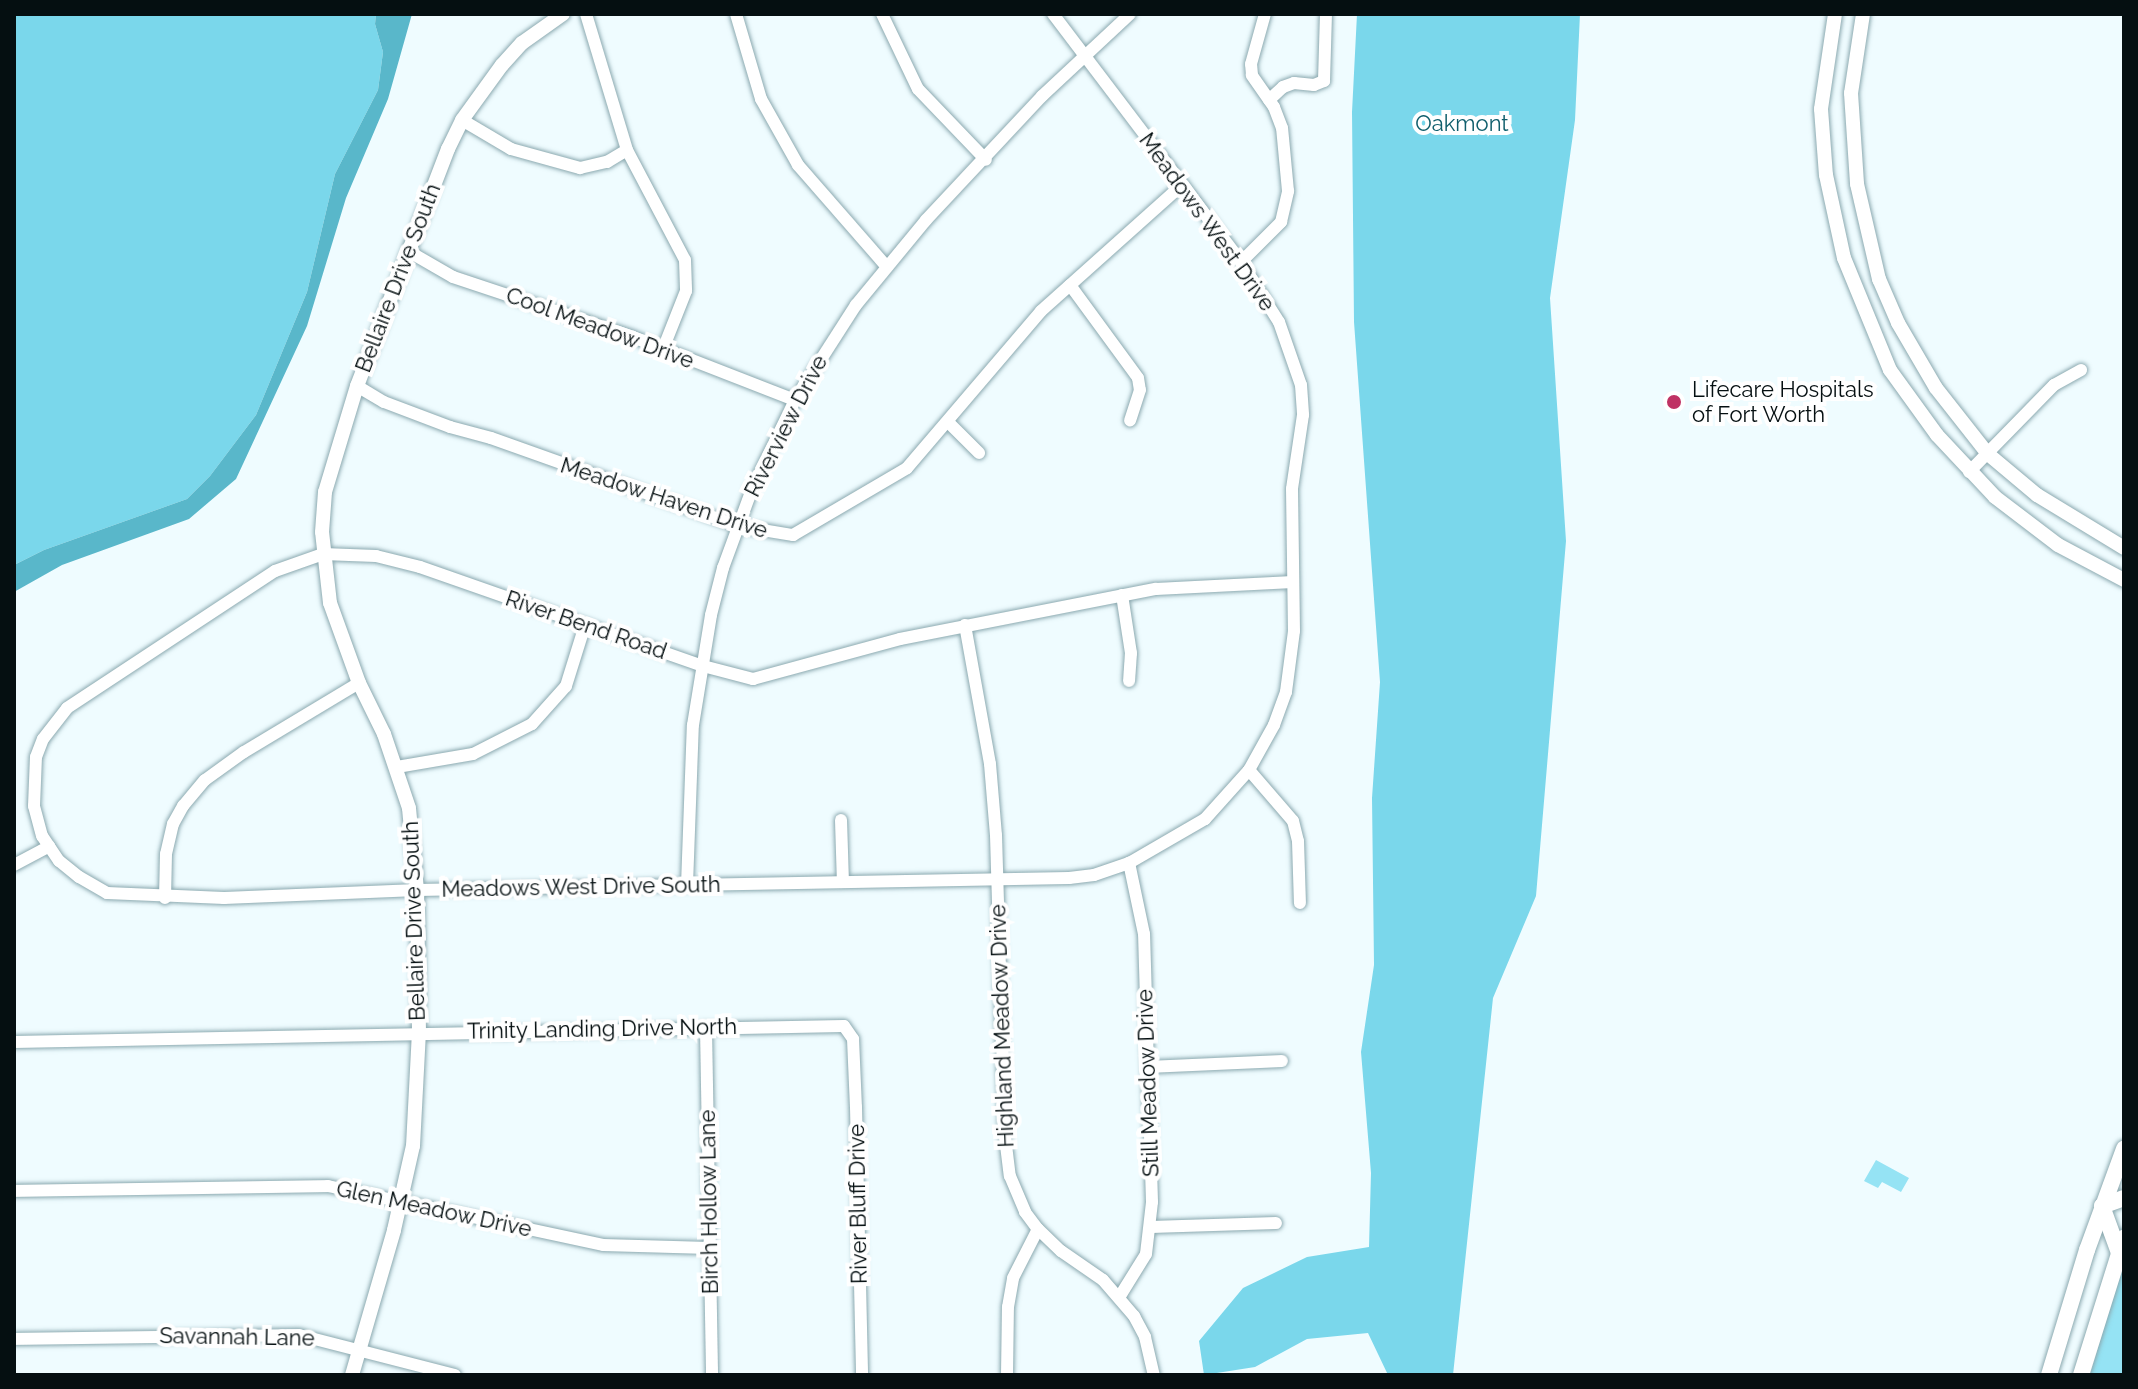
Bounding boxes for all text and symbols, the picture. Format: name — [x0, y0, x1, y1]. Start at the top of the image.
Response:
park label: Oakmont — [1415, 111, 1509, 137]
street label: Meadows West Drive — [1133, 127, 1281, 317]
street label: Bellaire Drive South — [350, 180, 446, 376]
street label: Cool Meadow Drive — [502, 282, 698, 374]
street label: Riverview Drive — [739, 350, 833, 502]
place label: Lifecare Hospitals of Fort Worth — [1692, 376, 1874, 428]
marker: Lifecare Hospitals of Fort Worth — [1663, 391, 1685, 413]
street label: Meadow Haven Drive — [557, 452, 771, 544]
street label: River Bend Road — [502, 585, 670, 665]
street label: Bellaire Drive South — [397, 821, 431, 1021]
street label: Meadows West Drive South — [441, 871, 721, 903]
street label: Highland Meadow Drive — [985, 904, 1019, 1148]
street label: Still Meadow Drive — [1132, 988, 1164, 1178]
street label: Trinity Landing Drive North — [467, 1013, 737, 1045]
street label: Birch Hollow Lane — [694, 1109, 724, 1295]
street label: River Bluff Drive — [843, 1123, 873, 1285]
street label: Glen Meadow Drive — [334, 1175, 534, 1243]
street label: Savannah Lane — [159, 1322, 315, 1352]

